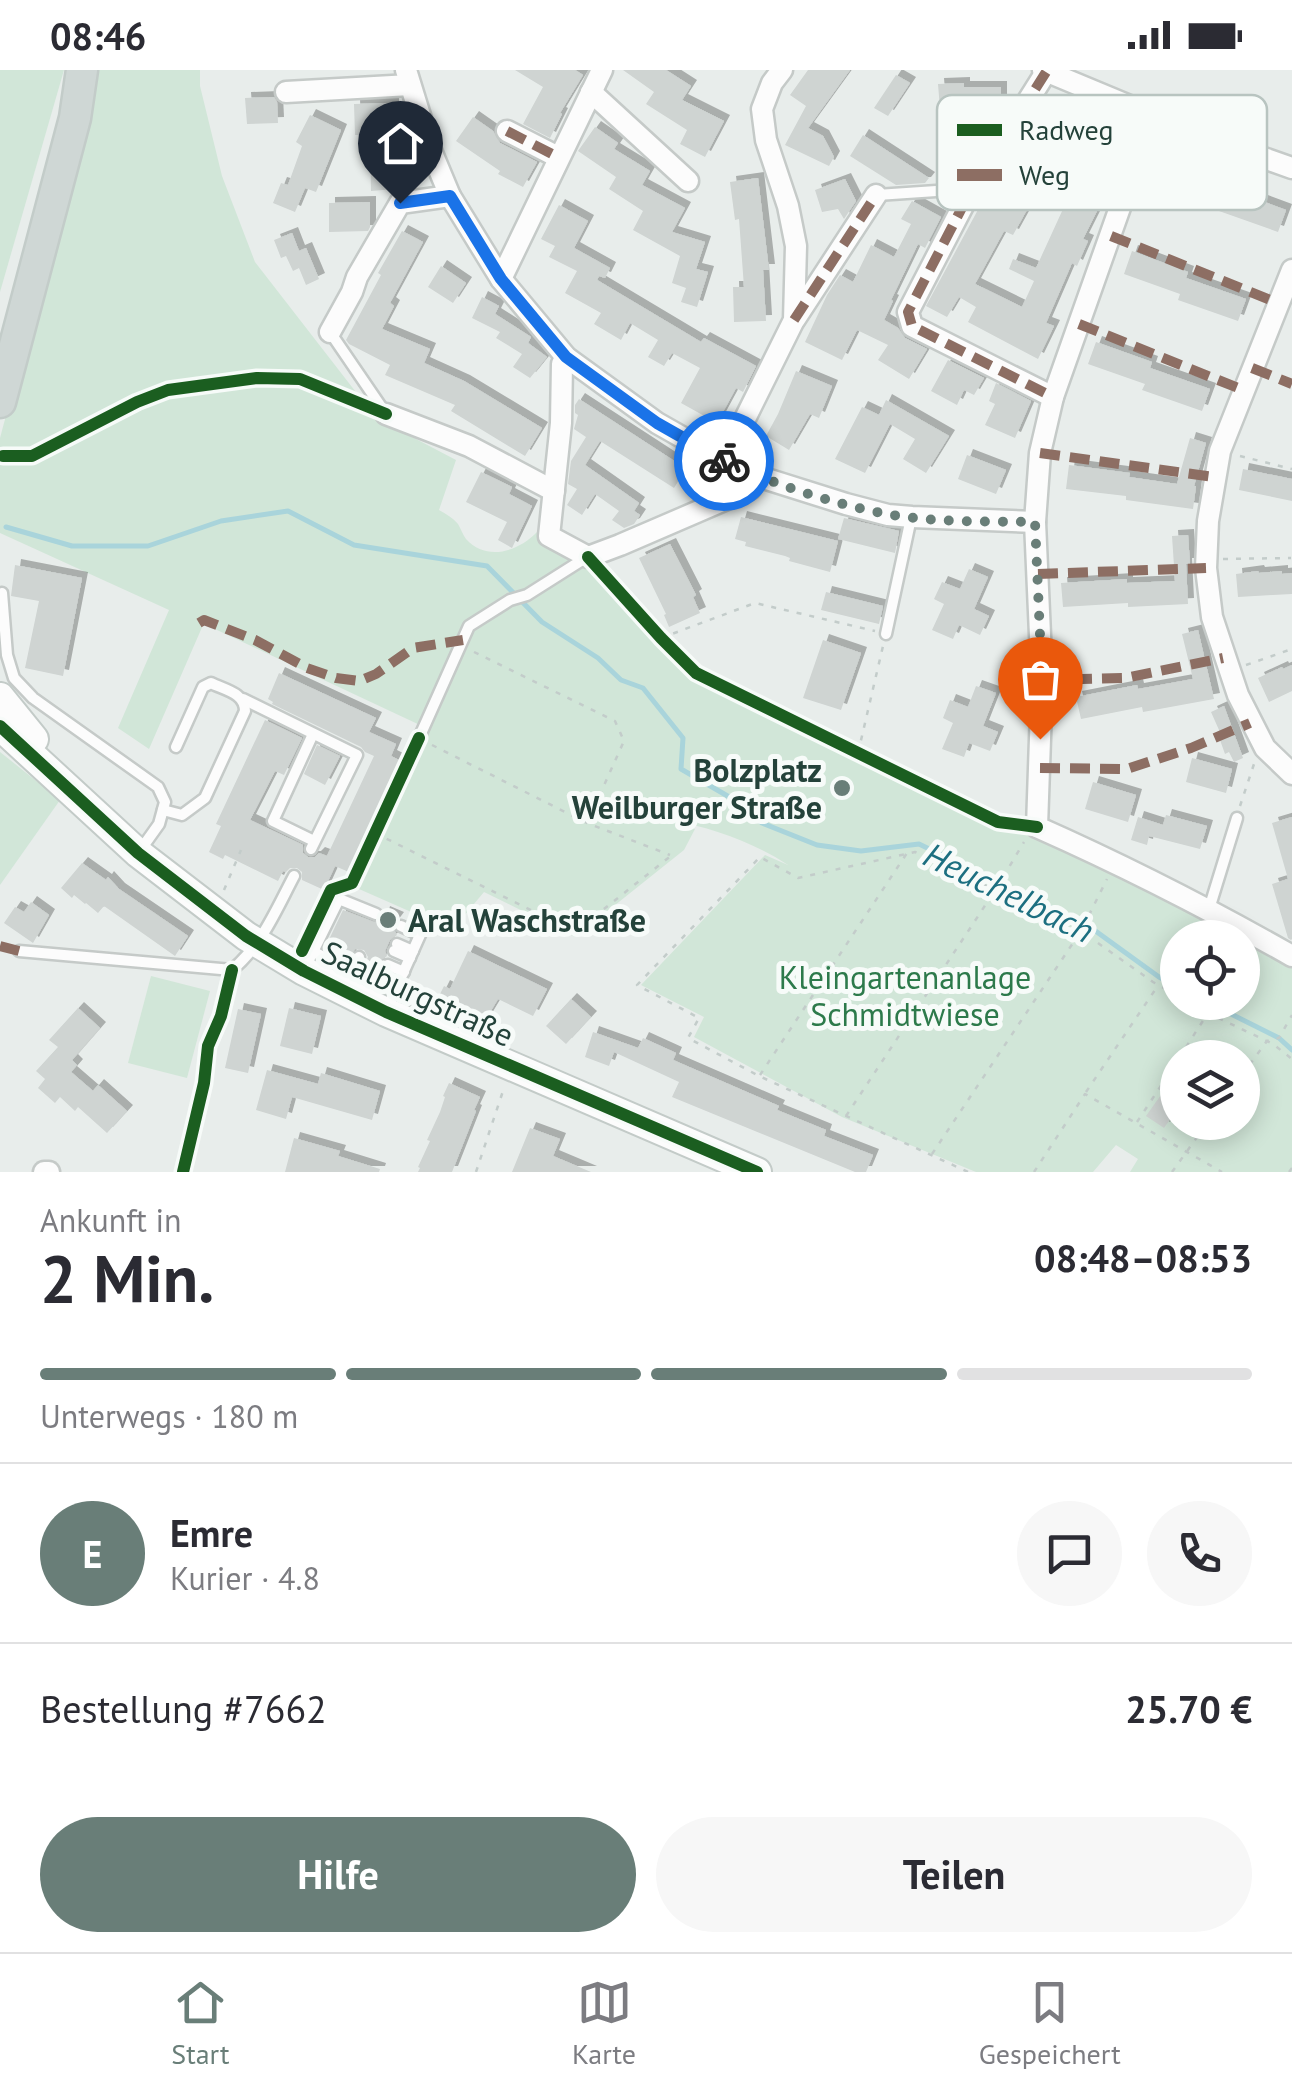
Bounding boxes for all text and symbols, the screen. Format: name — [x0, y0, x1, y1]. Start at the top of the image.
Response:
text: 08:46 — [50, 11, 146, 60]
legend — [937, 95, 1267, 210]
pin — [358, 101, 443, 204]
text: Radweg — [1019, 111, 1114, 148]
icon: home — [373, 116, 428, 171]
text: Weg — [1019, 156, 1070, 193]
courier — [674, 411, 774, 511]
icon: bike — [697, 434, 752, 489]
pin — [998, 637, 1083, 740]
icon: bag — [1013, 652, 1068, 707]
place label: Bolzplatz Weilburger Straße — [572, 749, 822, 828]
marker: Bolzplatz Weilburger Straße — [831, 777, 853, 799]
water label: Heuchelbach — [916, 831, 1102, 953]
place label: Aral Waschstraße — [408, 899, 646, 941]
marker: Aral Waschstraße — [377, 909, 399, 931]
map controls — [1160, 920, 1260, 1140]
button: locate — [1160, 920, 1260, 1020]
street label: Saalburgstraße — [315, 930, 521, 1056]
park label: Kleingartenanlage Schmidtwiese — [779, 956, 1031, 1035]
button: layers — [1160, 1040, 1260, 1140]
text: Ankunft in — [40, 1199, 181, 1241]
text: 08:48–08:53 — [1034, 1233, 1252, 1282]
text: 2 Min. — [40, 1236, 214, 1320]
text: Unterwegs · 180 m — [40, 1395, 298, 1437]
button: chat — [1017, 1501, 1122, 1606]
button: phone — [1147, 1501, 1252, 1606]
text: Emre — [170, 1508, 253, 1557]
text: E — [83, 1529, 102, 1578]
text: Kurier · 4.8 — [170, 1557, 320, 1599]
text: Bestellung #7662 — [40, 1684, 327, 1733]
text: 25.70 € — [1125, 1684, 1252, 1733]
button: Hilfe — [40, 1817, 636, 1932]
button: Teilen — [656, 1817, 1252, 1932]
tab: Start — [171, 1975, 229, 2072]
tab: Karte — [572, 1975, 636, 2072]
tab: Gespeichert — [979, 1975, 1121, 2072]

